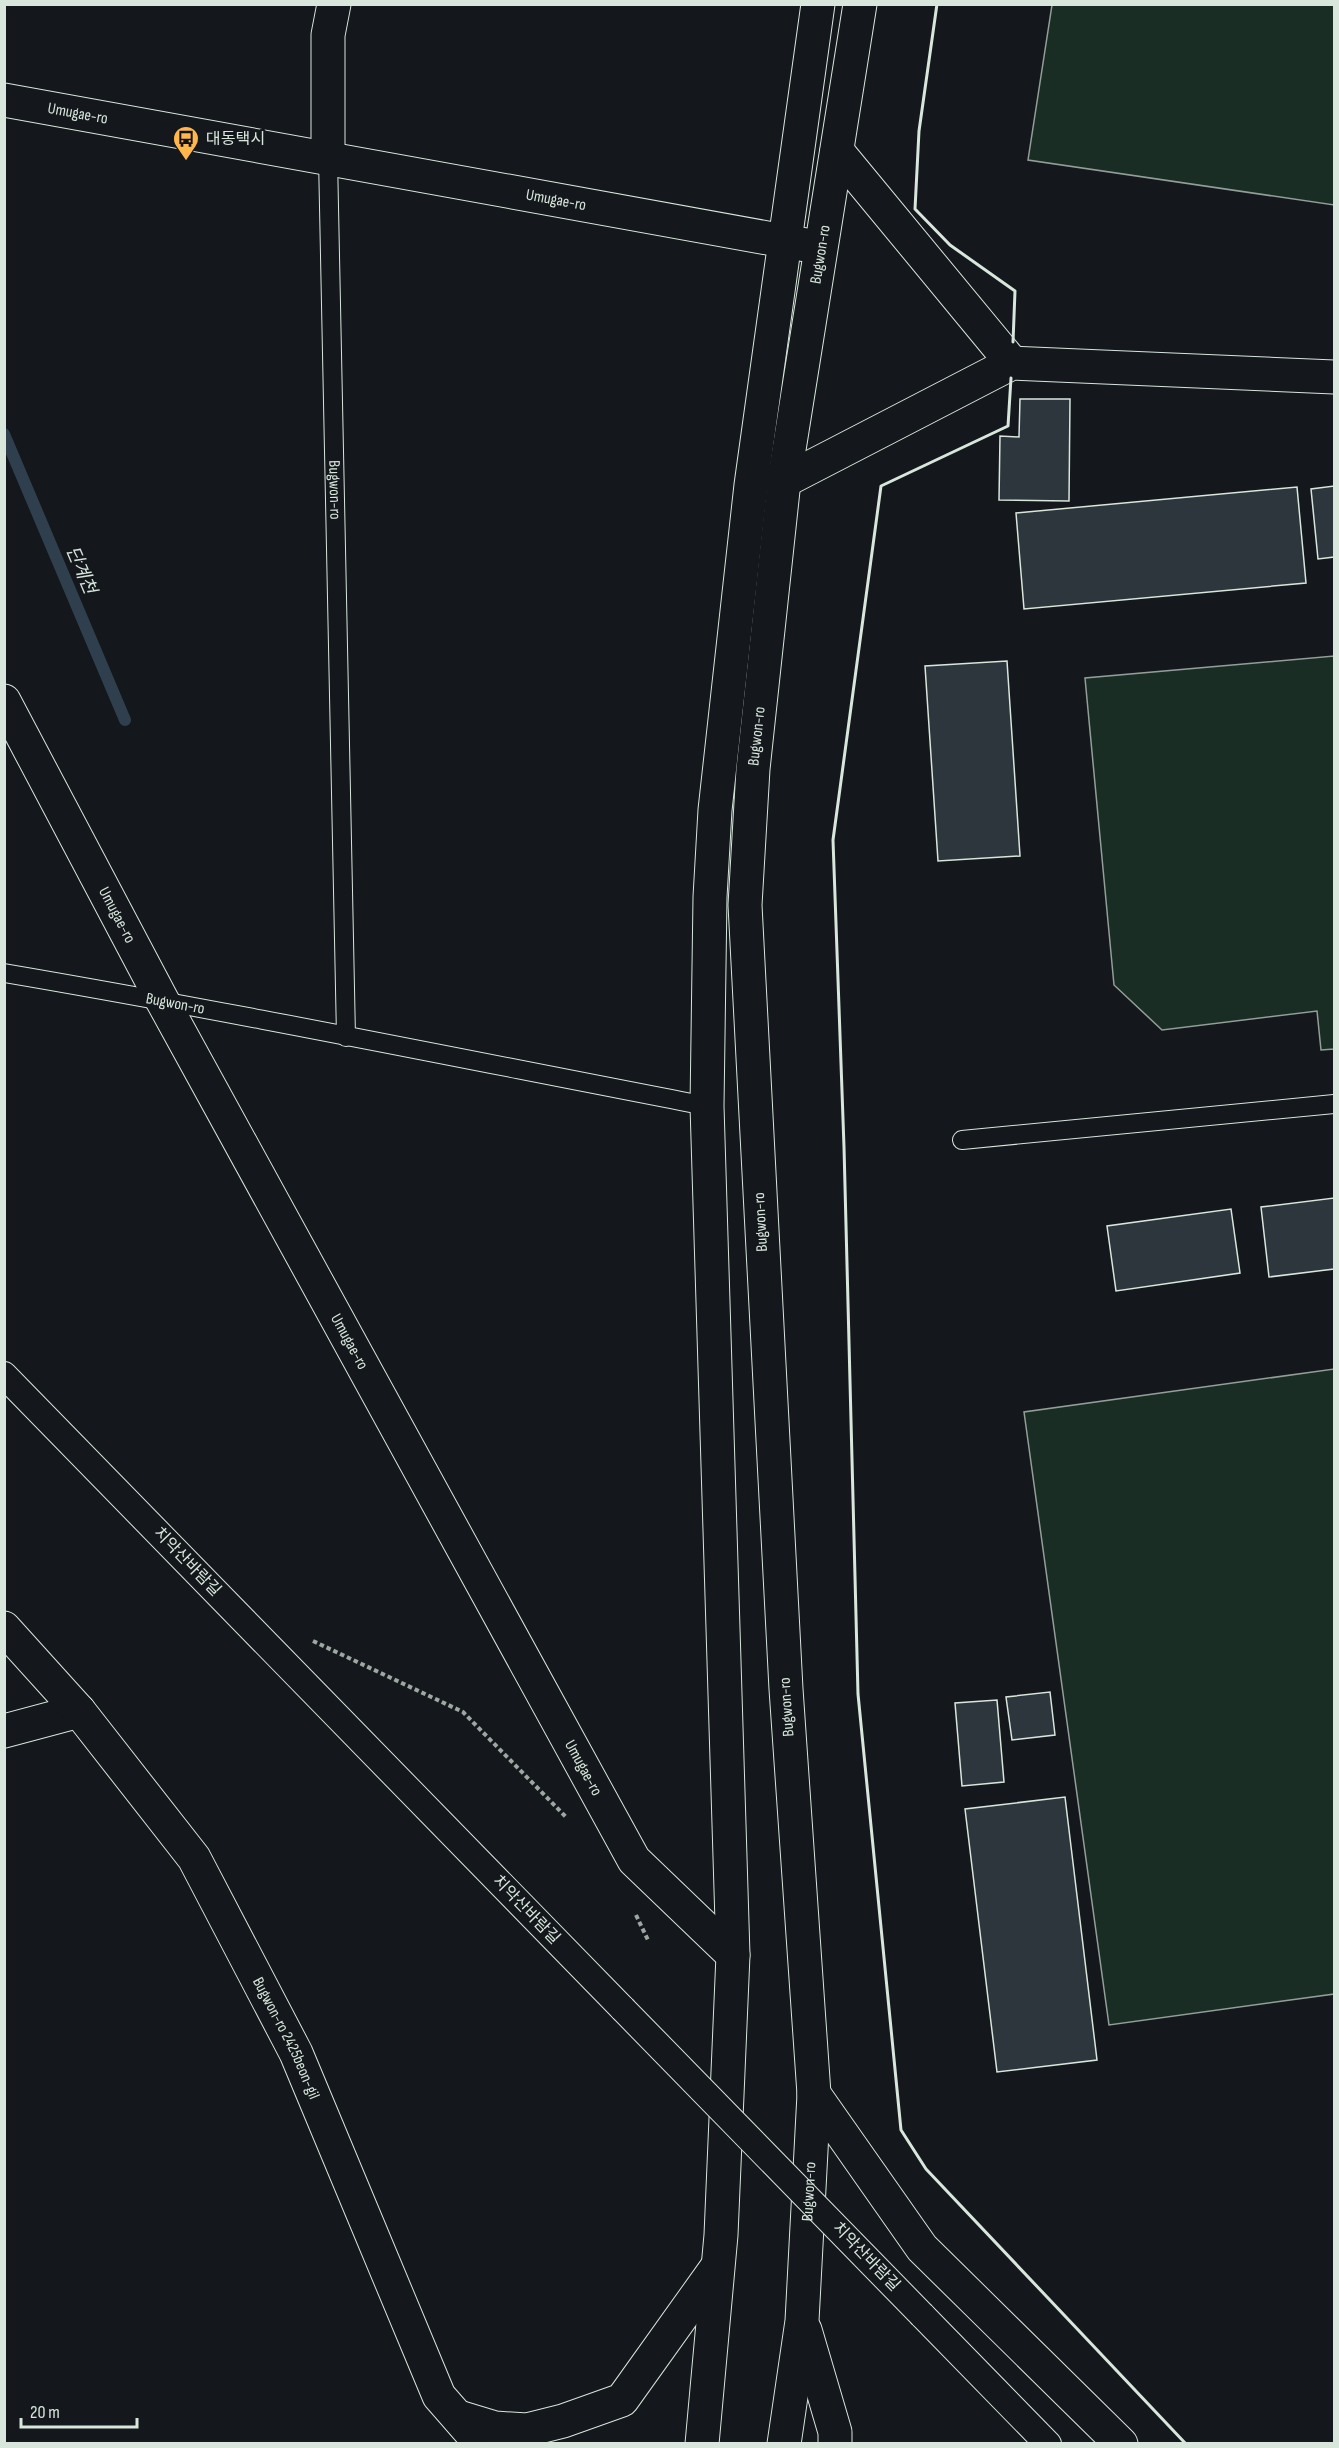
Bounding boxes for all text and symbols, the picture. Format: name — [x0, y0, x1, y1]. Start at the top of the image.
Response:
street label: Umugae-ro — [46, 99, 109, 128]
bus stop icon: 대동택시 — [171, 124, 201, 162]
place label: 대동택시 — [206, 130, 265, 149]
street label: Umugae-ro — [525, 185, 588, 215]
street label: Bugwon-ro — [806, 224, 834, 285]
street label: Bugwon-ro — [325, 460, 345, 520]
water label: 단계천 — [62, 543, 101, 599]
street label: Bugwon-ro — [744, 706, 769, 767]
street label: Umugae-ro — [95, 884, 140, 946]
street label: Bugwon-ro — [144, 989, 206, 1018]
street label: Bugwon-ro — [750, 1192, 772, 1252]
street label: Umugae-ro — [327, 1311, 372, 1373]
street label: 치악산바람길 — [149, 1524, 225, 1600]
street label: Bugwon-ro — [775, 1677, 799, 1737]
street label: Umugae-ro — [560, 1737, 606, 1799]
street label: 치악산바람길 — [488, 1872, 564, 1948]
street label: Bugwon-ro 2425beon-gil — [249, 1974, 324, 2102]
street label: Bugwon-ro — [798, 2161, 820, 2222]
street label: 치악산바람길 — [828, 2219, 904, 2295]
scale bar — [21, 2391, 136, 2429]
text: 20 m — [30, 2402, 60, 2423]

